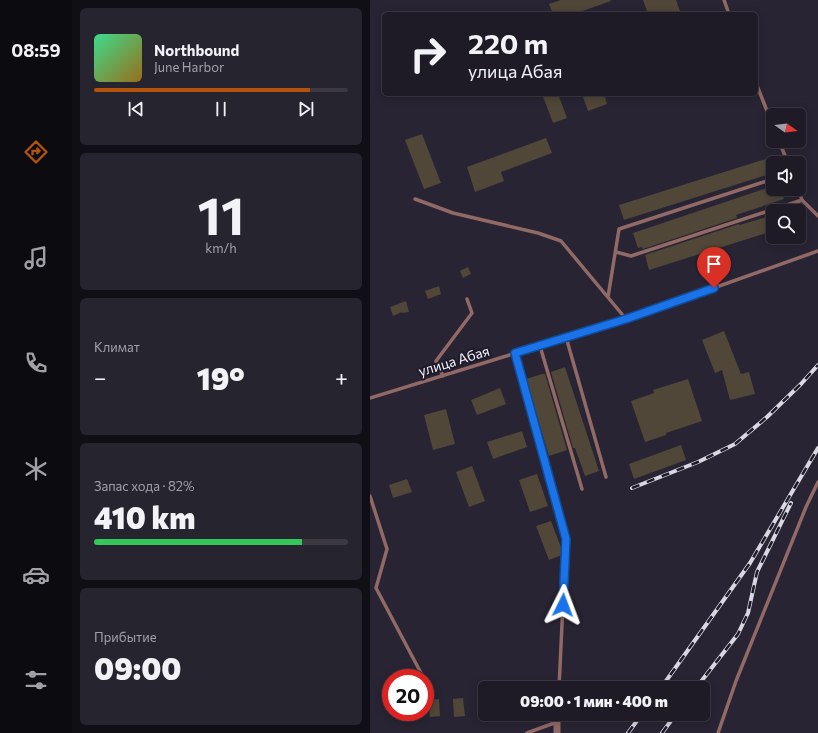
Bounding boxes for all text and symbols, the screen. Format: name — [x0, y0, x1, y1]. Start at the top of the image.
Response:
text: 220 m — [468, 26, 548, 60]
icon: right — [402, 28, 454, 80]
text: 08:59 — [11, 39, 61, 61]
text: Northbound — [154, 41, 239, 59]
text: June Harbor — [154, 59, 224, 75]
text: улица Абая — [468, 60, 562, 82]
icon: previous — [125, 98, 147, 120]
icon: pause — [210, 98, 232, 120]
icon: next — [295, 98, 317, 120]
north arrow — [766, 108, 806, 148]
map controls — [766, 108, 806, 244]
icon: directions — [22, 138, 50, 166]
button: sound — [766, 156, 806, 196]
text: 11 — [197, 182, 245, 246]
button: search — [766, 204, 806, 244]
text: km/h — [205, 240, 237, 256]
icon: music — [22, 244, 50, 272]
pin — [697, 247, 731, 288]
icon: arrive — [703, 253, 725, 275]
text: Климат — [94, 339, 140, 355]
street label: улица Абая — [416, 342, 491, 379]
icon: phone — [22, 349, 50, 377]
text: 19° — [197, 359, 245, 396]
text: − — [94, 364, 107, 391]
text: + — [335, 364, 348, 391]
icon: climate — [22, 455, 50, 483]
text: Запас хода · 82% — [94, 478, 194, 494]
text: 410 km — [94, 498, 196, 535]
icon: car — [22, 561, 50, 589]
position arrow — [542, 584, 584, 626]
text: Прибытие — [94, 629, 157, 645]
text: 09:00 — [94, 649, 182, 686]
icon: filters — [22, 666, 50, 694]
speed limit sign: 20 — [382, 669, 434, 721]
text: 09:00 · 1 мин · 400 m — [520, 692, 668, 710]

